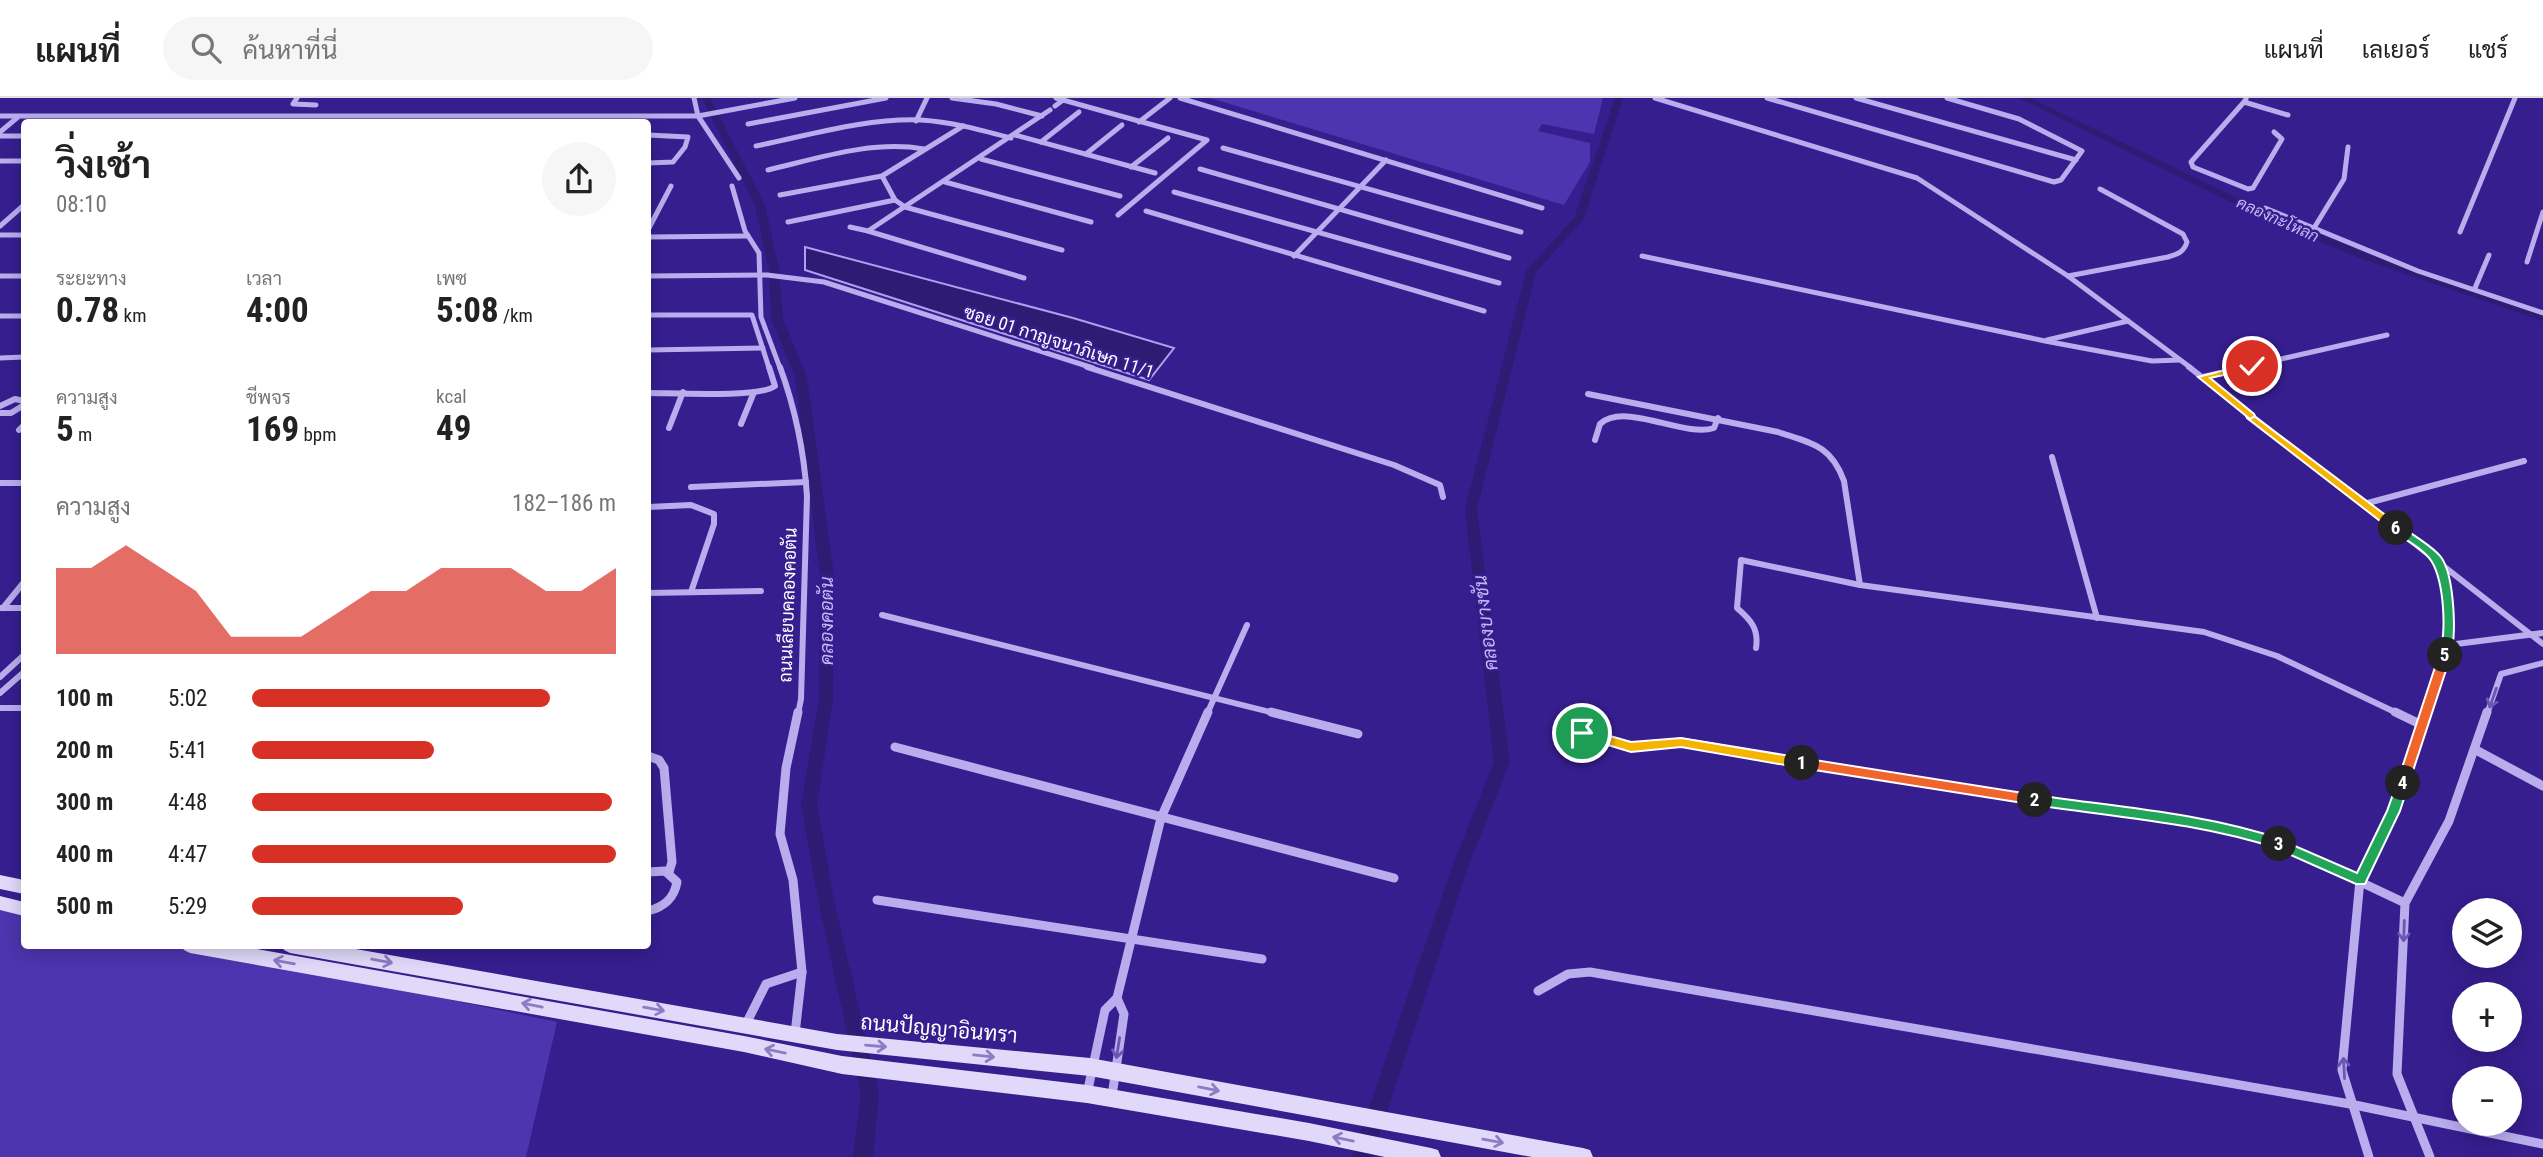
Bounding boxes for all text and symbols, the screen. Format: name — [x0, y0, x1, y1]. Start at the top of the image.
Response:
search box — [163, 17, 653, 80]
icon: search — [187, 29, 225, 67]
text: แผนที่ — [35, 31, 121, 70]
text: ค้นหาที่นี่ — [243, 35, 338, 65]
text: แผนที่ — [2264, 36, 2324, 64]
text: เลเยอร์ — [2362, 36, 2430, 64]
text: แชร์ — [2468, 36, 2508, 64]
button: share — [542, 142, 616, 216]
text: วิ่งเช้า — [56, 143, 151, 187]
text: 08:10 — [56, 191, 107, 218]
water label: คลองกะโหลก — [2234, 191, 2323, 246]
text: ระยะทาง — [56, 267, 127, 290]
text: เวลา — [246, 267, 282, 290]
text: เพซ — [436, 267, 467, 290]
text: 0.78 — [56, 290, 119, 331]
text: 4:00 — [246, 290, 309, 331]
text: 5:08 — [436, 290, 499, 331]
street label: ซอย 01 กาญจนาภิเษก 11/1 — [961, 301, 1157, 383]
text: km — [119, 304, 146, 327]
text: /km — [499, 304, 533, 327]
pin — [2222, 336, 2282, 396]
icon: check — [2233, 347, 2271, 385]
text: kcal — [436, 385, 467, 408]
text: ความสูง — [56, 386, 118, 409]
text: ชีพจร — [246, 386, 291, 409]
text: 49 — [436, 408, 471, 449]
text: 5 — [56, 409, 74, 450]
text: 169 — [246, 409, 299, 450]
text: m — [74, 423, 92, 446]
text: bpm — [299, 423, 336, 446]
text: 182–186 m — [512, 490, 616, 517]
text: ความสูง — [56, 494, 131, 521]
pin: 6 — [2378, 510, 2414, 546]
text: 6 — [2391, 516, 2400, 539]
street label: ถนนเลียบคลองคอตัน — [772, 527, 801, 683]
water label: คลองบางชัน — [1468, 574, 1503, 672]
water label: คลองคอตัน — [815, 577, 838, 665]
pin: 5 — [2428, 638, 2462, 672]
text: 5 — [2440, 643, 2449, 666]
text: 100 m — [56, 685, 113, 712]
text: 5:02 — [168, 685, 207, 712]
one-way arrow — [2486, 686, 2498, 708]
pin — [1552, 703, 1612, 763]
icon: arrive — [1563, 714, 1601, 752]
text: 200 m — [56, 737, 113, 764]
text: 5:41 — [168, 737, 207, 764]
pin: 1 — [1784, 746, 1820, 780]
text: 1 — [1797, 751, 1806, 774]
pin: 4 — [2386, 766, 2420, 800]
text: 4 — [2398, 771, 2407, 794]
pin: 2 — [2018, 782, 2052, 818]
text: 2 — [2030, 788, 2039, 811]
text: 300 m — [56, 789, 113, 816]
text: 4:48 — [168, 789, 207, 816]
pin: 3 — [2262, 826, 2296, 862]
text: 3 — [2274, 832, 2283, 855]
text: 400 m — [56, 841, 113, 868]
text: 4:47 — [168, 841, 207, 868]
text: 500 m — [56, 893, 113, 920]
text: 5:29 — [168, 893, 207, 920]
map controls — [2452, 898, 2522, 1136]
button: layers — [2452, 898, 2522, 968]
one-way arrow — [2397, 919, 2410, 942]
one-way arrow — [273, 955, 296, 968]
one-way arrow — [370, 955, 393, 968]
button: + — [2452, 982, 2522, 1052]
one-way arrow — [521, 998, 544, 1012]
one-way arrow — [642, 1003, 665, 1016]
street label: ถนนปัญญาอินทรา — [859, 1009, 1019, 1048]
one-way arrow — [1112, 1036, 1125, 1059]
one-way arrow — [864, 1040, 887, 1053]
one-way arrow — [764, 1043, 787, 1057]
one-way arrow — [972, 1050, 995, 1063]
one-way arrow — [2337, 1057, 2350, 1080]
button: − — [2452, 1066, 2522, 1136]
one-way arrow — [1197, 1083, 1220, 1097]
one-way arrow — [1332, 1132, 1355, 1146]
one-way arrow — [1482, 1135, 1504, 1149]

